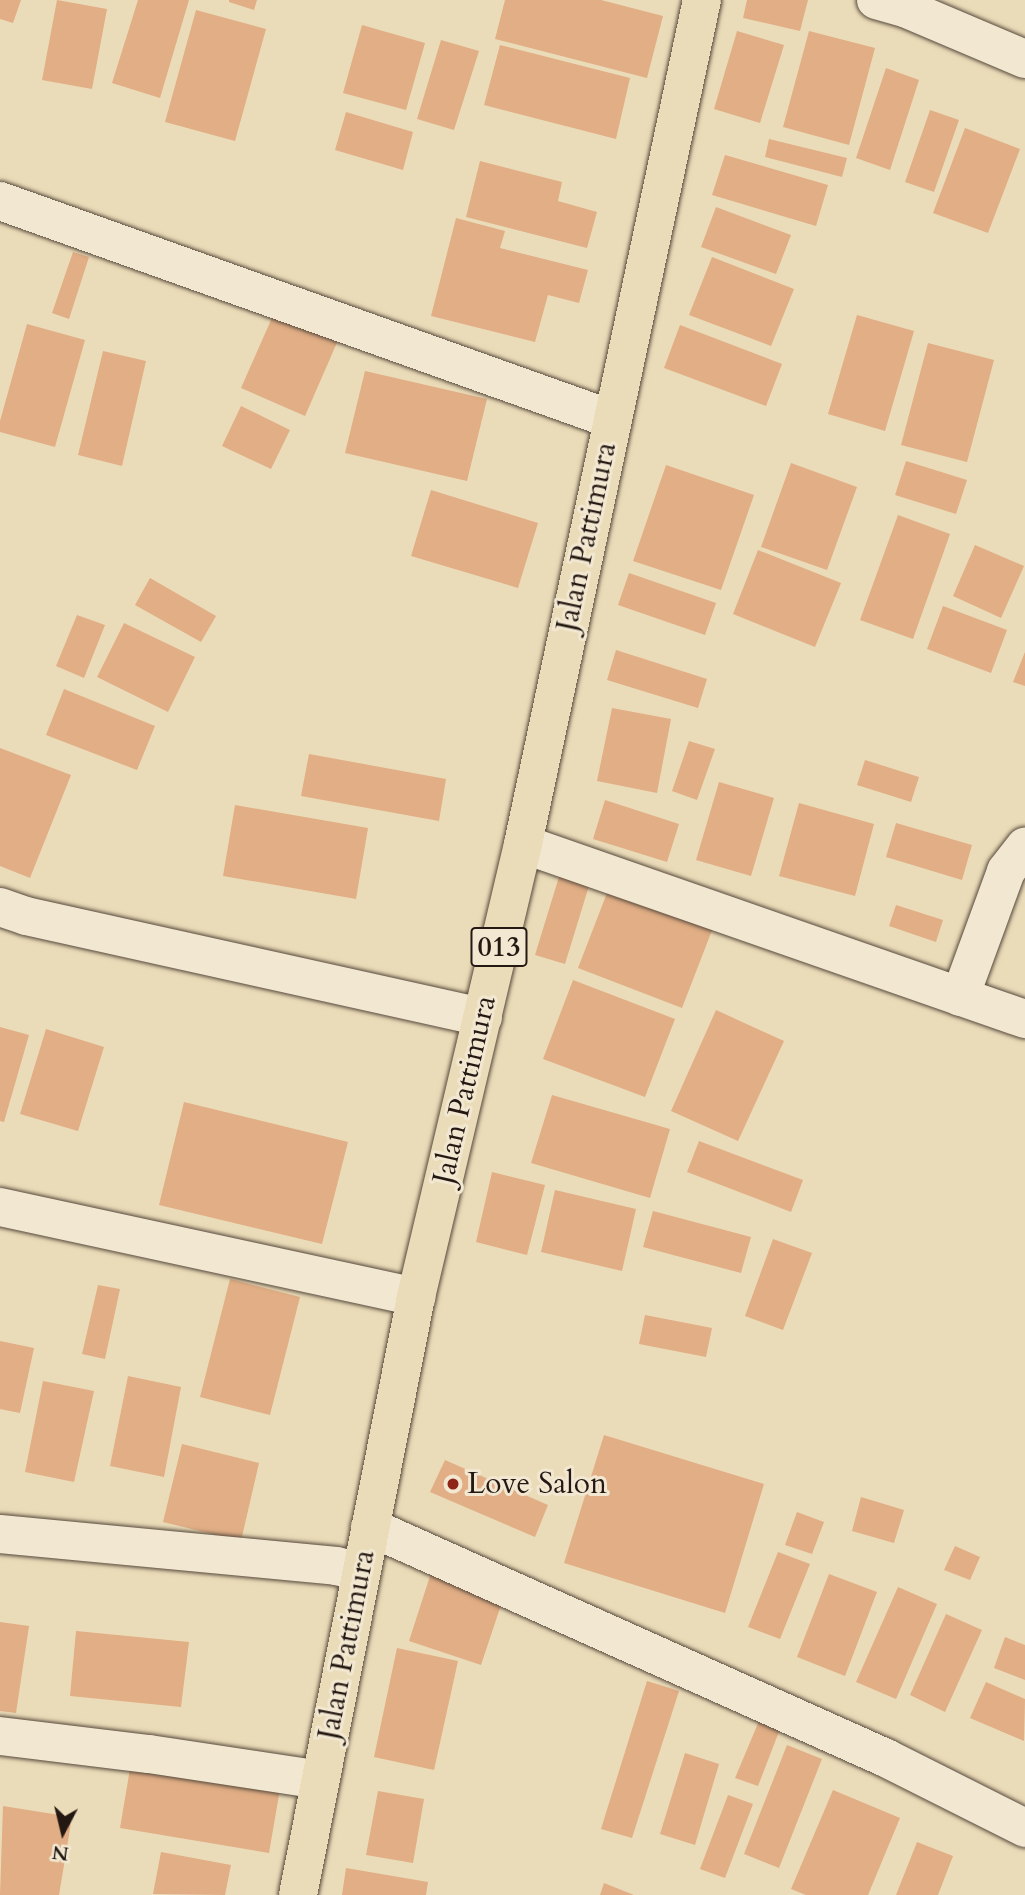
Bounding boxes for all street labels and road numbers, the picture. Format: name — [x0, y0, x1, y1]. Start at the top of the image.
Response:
street label: Jalan Pattimura — [549, 439, 625, 635]
road number: 013 — [469, 922, 529, 972]
street label: Jalan Pattimura — [426, 992, 504, 1188]
street label: Jalan Pattimura — [311, 1547, 383, 1743]

